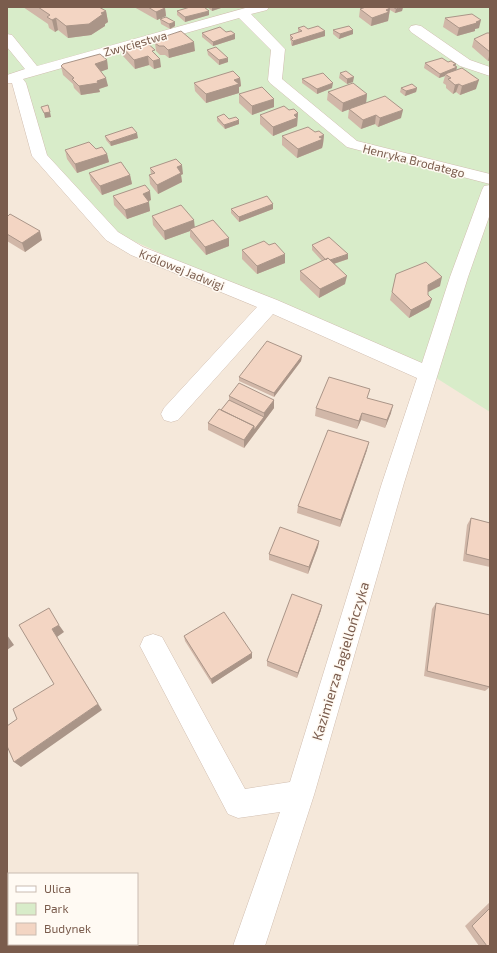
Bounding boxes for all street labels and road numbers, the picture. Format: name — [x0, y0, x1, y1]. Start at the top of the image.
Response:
street label: Zwycięstwa — [102, 27, 168, 59]
street label: Henryka Brodatego — [361, 141, 467, 180]
street label: Królowej Jadwigi — [137, 246, 227, 293]
street label: Kazimierza Jagiellończyka — [308, 580, 372, 742]

